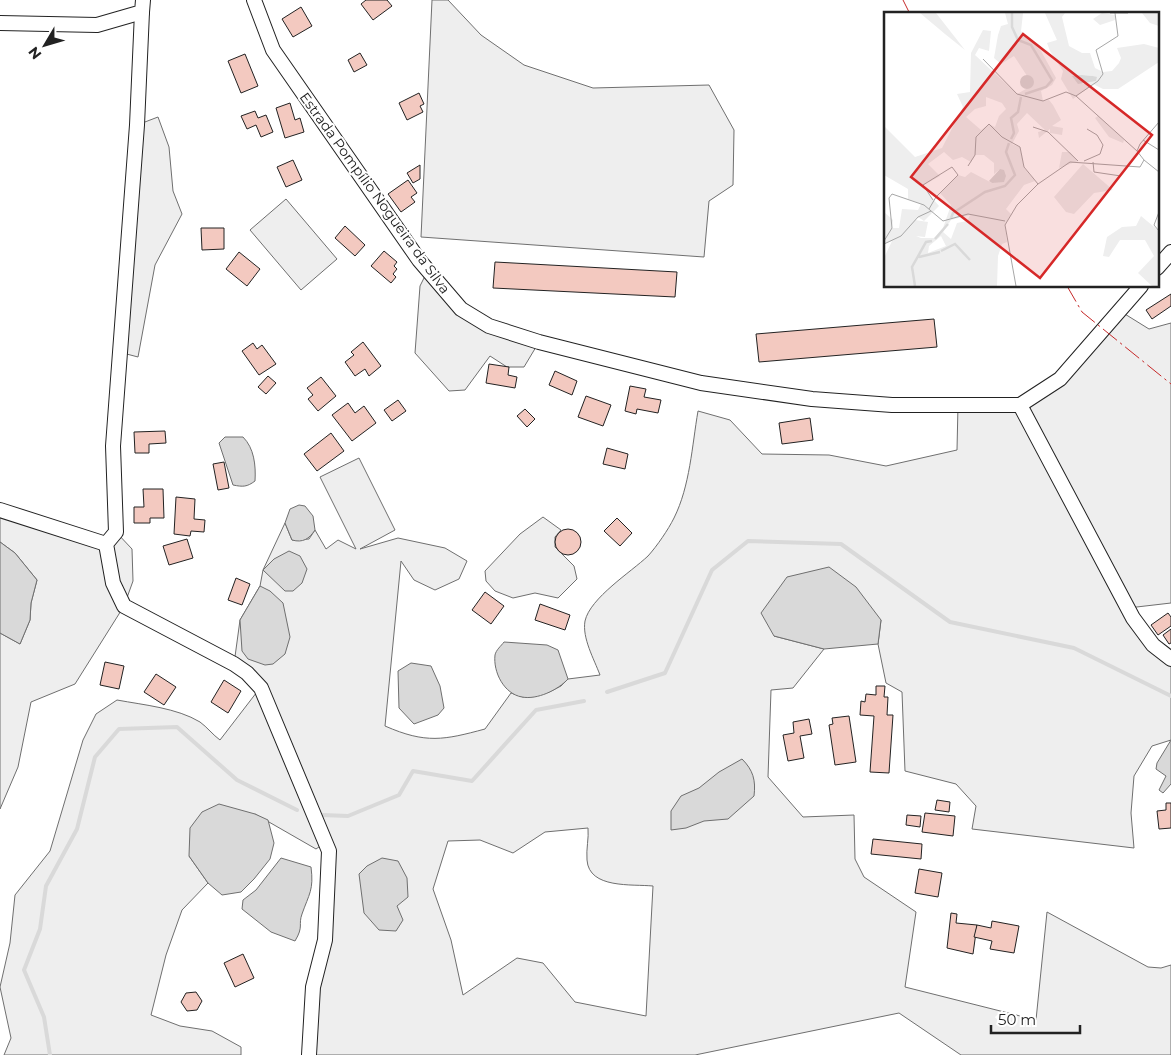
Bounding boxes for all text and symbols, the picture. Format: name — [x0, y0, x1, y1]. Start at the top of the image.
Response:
inset map — [884, 12, 1158, 288]
north arrow — [20, 20, 70, 70]
text: N — [24, 43, 45, 63]
street label: Estrada Pompílio Nogueira da Silva — [296, 89, 454, 297]
scale bar — [991, 1002, 1080, 1034]
text: 50 m — [998, 1010, 1036, 1029]

